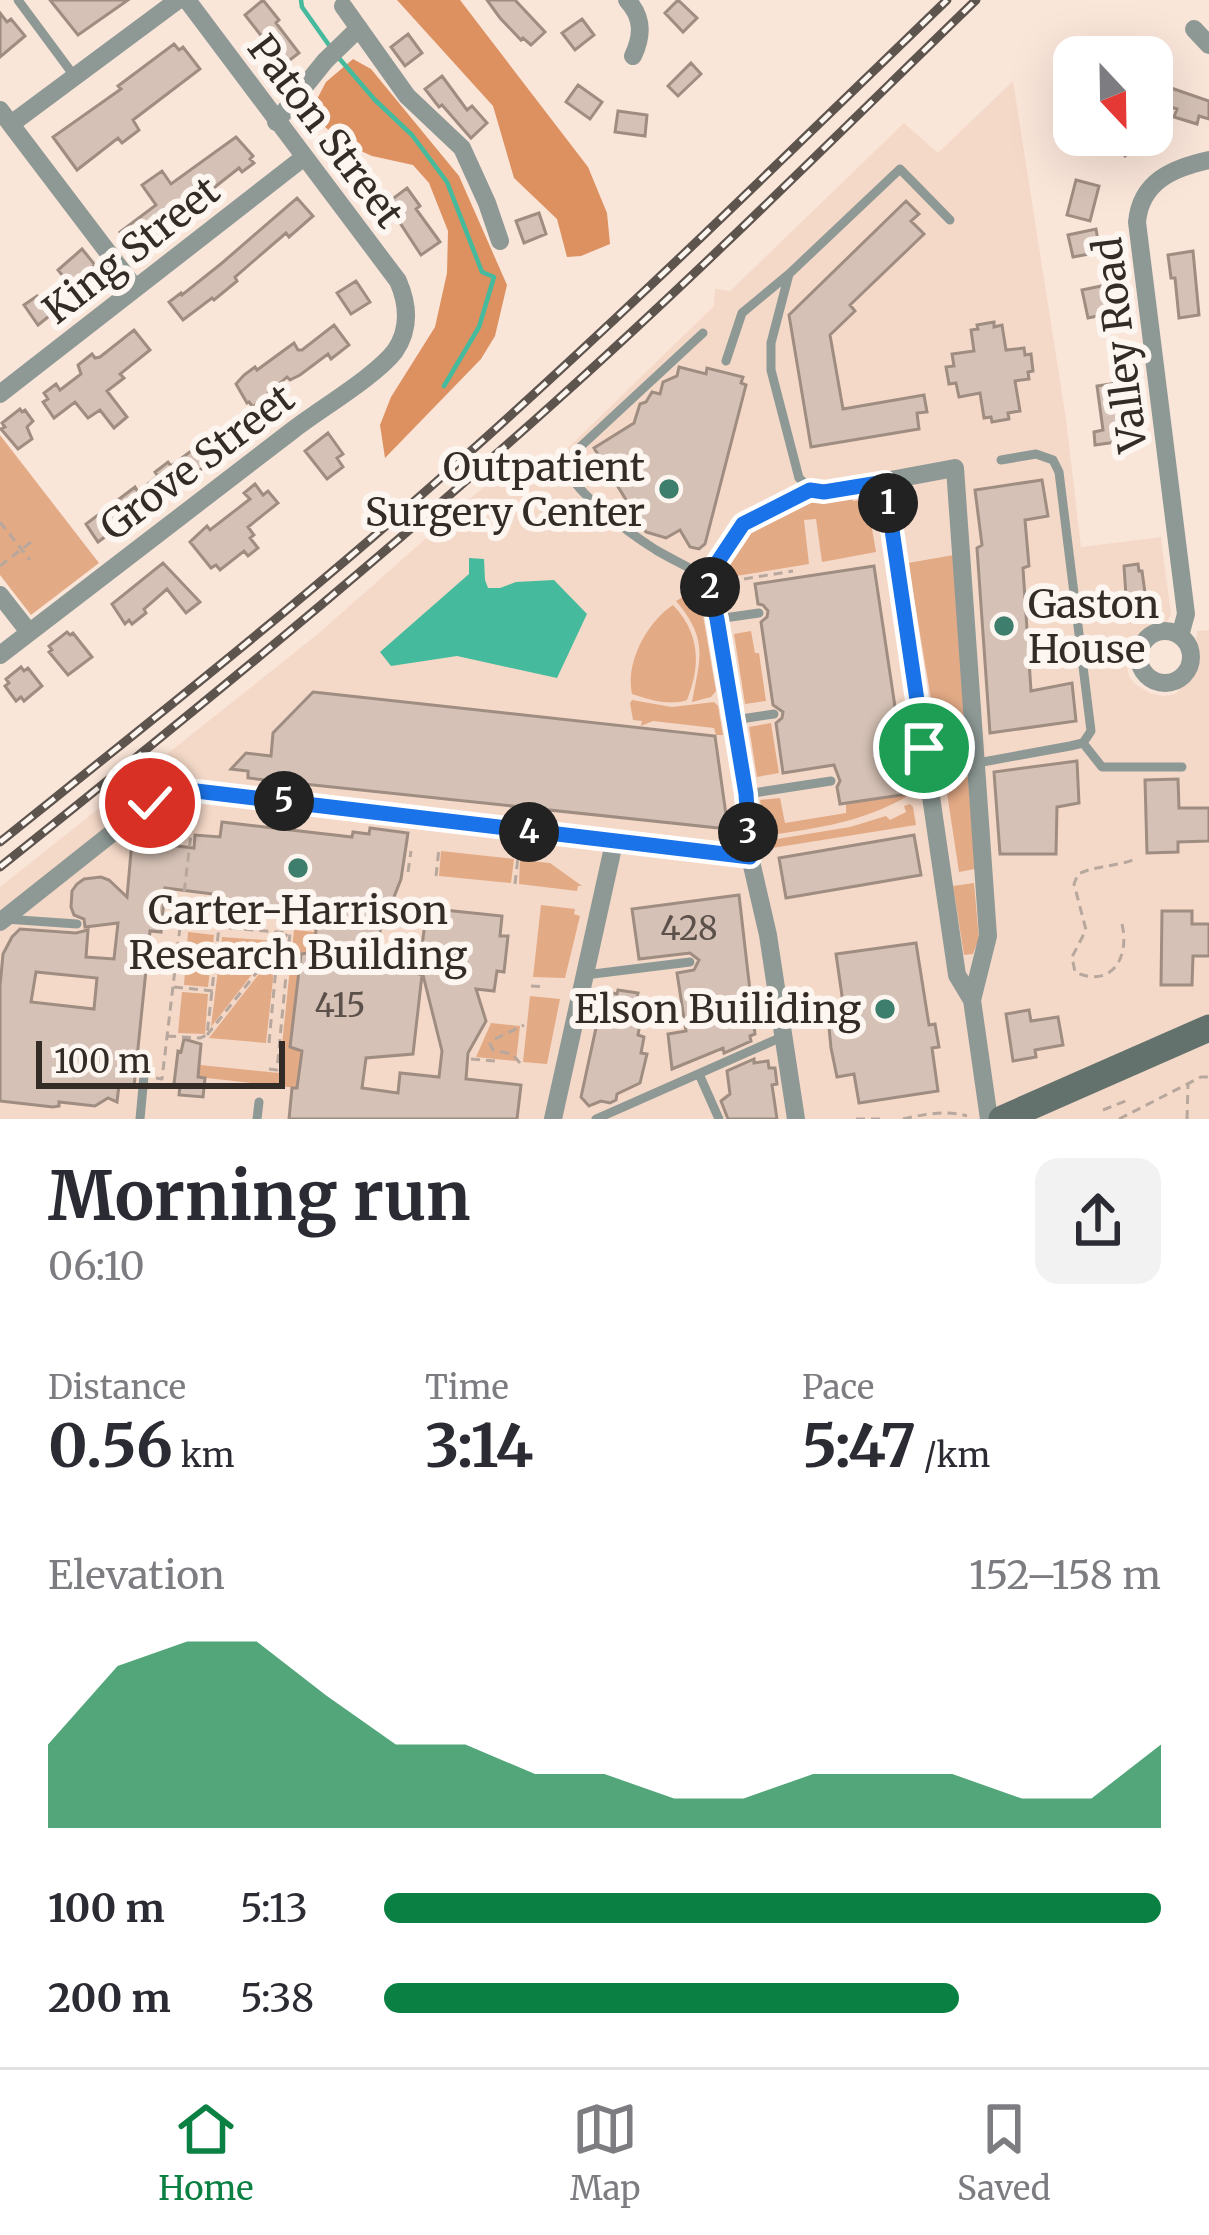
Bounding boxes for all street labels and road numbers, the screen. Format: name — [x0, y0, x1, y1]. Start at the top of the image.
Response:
street label: Paton Street — [237, 25, 414, 237]
street label: King Street — [33, 166, 229, 334]
street label: Valley Road — [1083, 235, 1158, 456]
street label: Grove Street — [91, 374, 304, 551]

